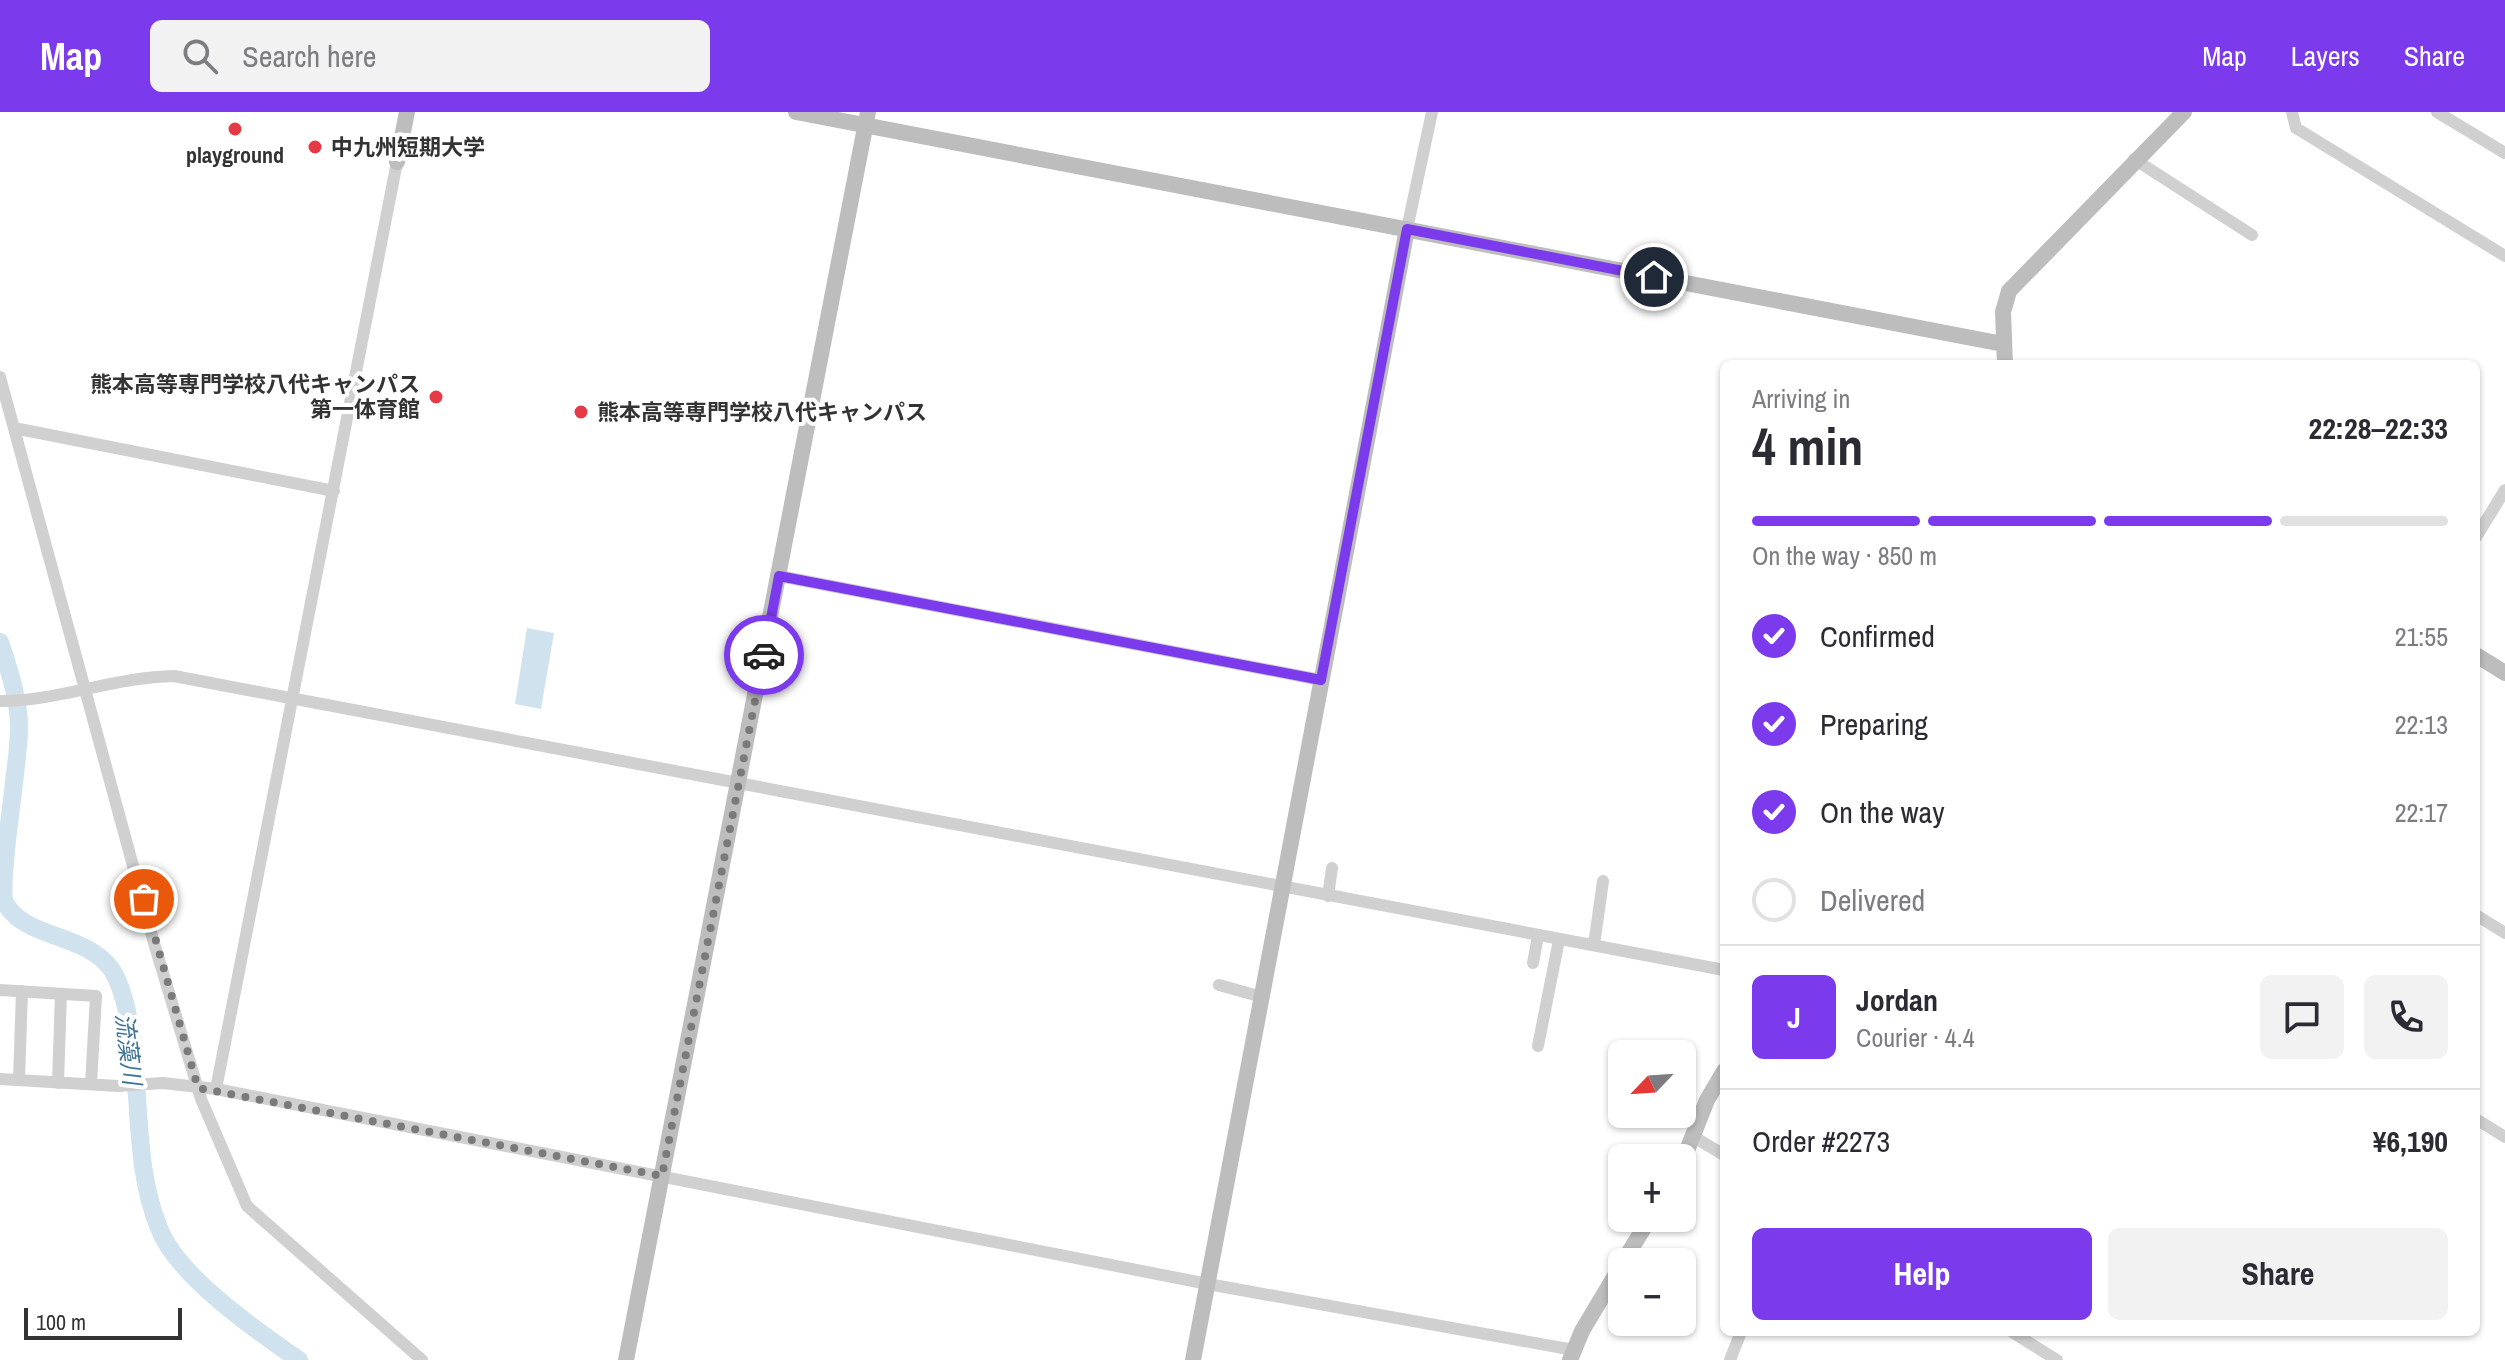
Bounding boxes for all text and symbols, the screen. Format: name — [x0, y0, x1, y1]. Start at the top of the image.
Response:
search box — [150, 20, 710, 92]
text: Map — [40, 31, 102, 82]
icon: search — [178, 34, 222, 78]
text: Search here — [242, 36, 376, 76]
text: Map — [2202, 37, 2247, 75]
text: Layers — [2291, 37, 2360, 75]
text: Share — [2404, 37, 2465, 75]
marker: playground — [226, 120, 244, 138]
place label: 中九州短期大学 — [331, 132, 485, 162]
marker: 中九州短期大学 — [306, 138, 324, 156]
place label: playground — [186, 140, 284, 170]
pin — [1620, 243, 1688, 311]
icon: home — [1632, 255, 1676, 299]
place label: 熊本高等専門学校八代キャンパス 第一体育館 — [90, 369, 420, 424]
text: Arriving in — [1752, 381, 1850, 416]
marker: 熊本高等専門学校八代キャンパス 第一体育館 — [427, 388, 445, 406]
place label: 熊本高等専門学校八代キャンパス — [597, 397, 927, 427]
marker: 熊本高等専門学校八代キャンパス — [572, 403, 590, 421]
text: 22:28–22:33 — [2309, 408, 2448, 448]
text: 4 min — [1752, 411, 1863, 481]
text: On the way · 850 m — [1752, 538, 1937, 573]
icon: check — [1752, 614, 1796, 658]
courier — [724, 615, 804, 695]
text: Confirmed — [1820, 616, 1935, 656]
text: 21:55 — [2395, 619, 2448, 654]
icon: car — [742, 633, 786, 677]
icon: check — [1752, 702, 1796, 746]
text: Preparing — [1820, 704, 1928, 744]
text: 22:13 — [2395, 707, 2448, 742]
icon: check — [1752, 790, 1796, 834]
text: On the way — [1820, 792, 1944, 832]
text: 22:17 — [2395, 795, 2448, 830]
pin — [110, 865, 178, 933]
icon: bag — [122, 877, 166, 921]
text: Delivered — [1820, 880, 1925, 920]
button: chat — [2260, 975, 2344, 1059]
button: phone — [2364, 975, 2448, 1059]
text: Jordan — [1856, 980, 1938, 1020]
text: J — [1787, 997, 1801, 1037]
water label: 流藻川 — [109, 1011, 150, 1090]
text: Courier · 4.4 — [1856, 1020, 1975, 1055]
north arrow — [1608, 1040, 1696, 1128]
map controls — [1608, 1040, 1696, 1336]
text: Order #2273 — [1752, 1121, 1890, 1161]
text: ¥6,190 — [2373, 1121, 2448, 1161]
button: + — [1608, 1144, 1696, 1232]
button: Help — [1752, 1228, 2092, 1320]
button: Share — [2108, 1228, 2448, 1320]
button: − — [1608, 1248, 1696, 1336]
scale bar — [24, 1304, 182, 1340]
text: 100 m — [36, 1307, 86, 1337]

